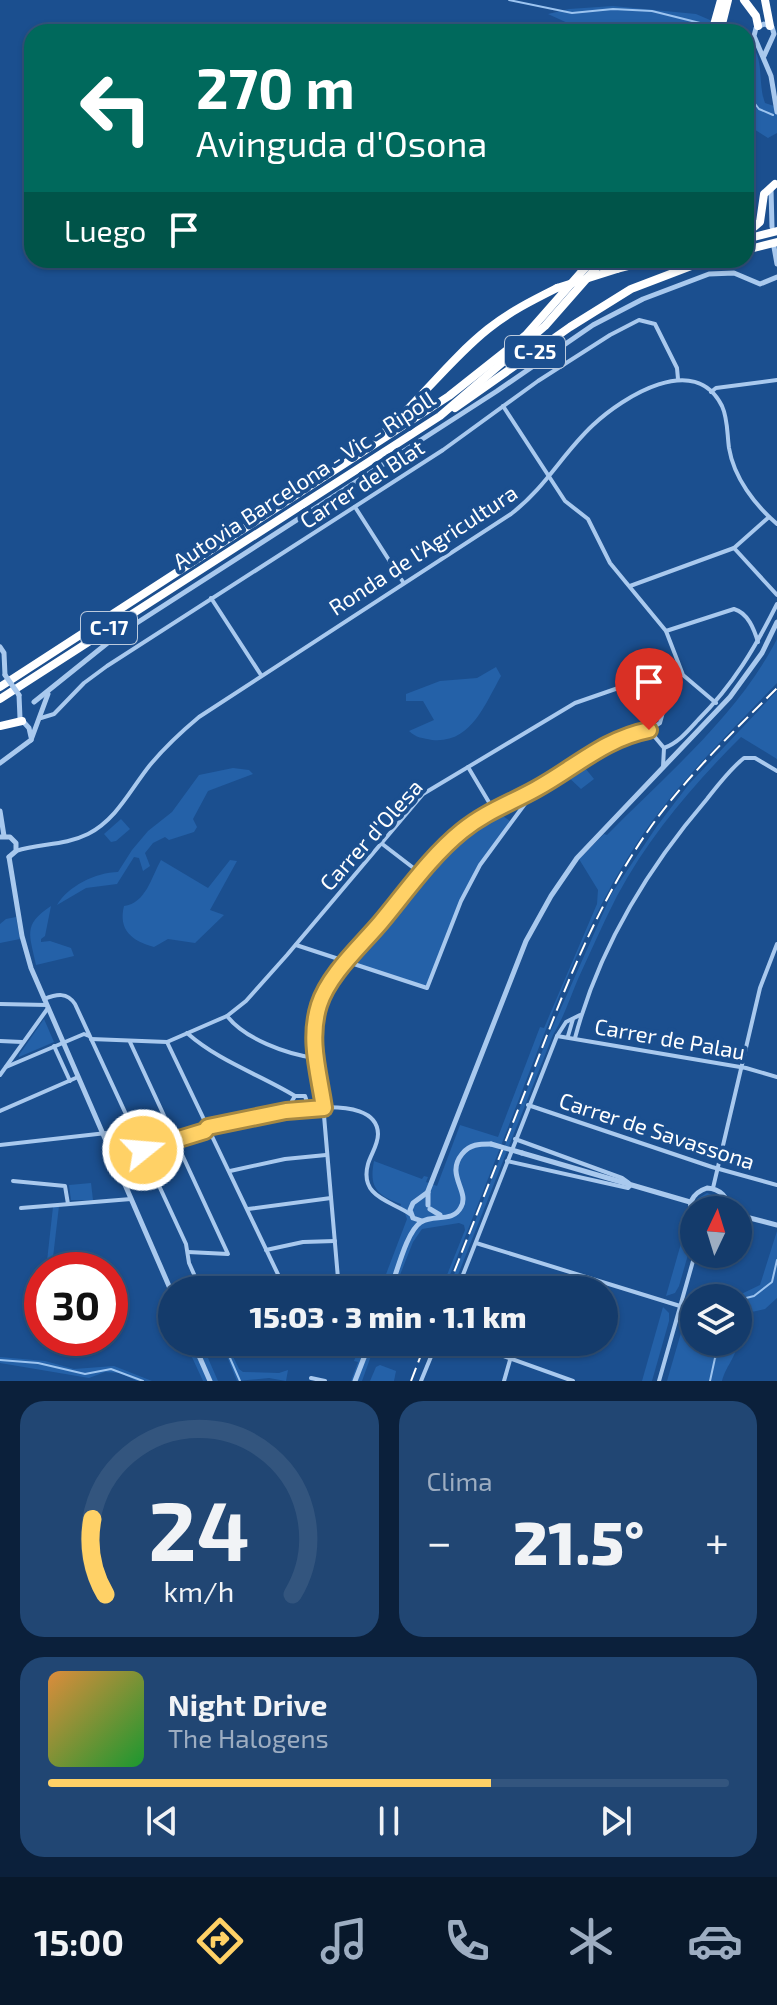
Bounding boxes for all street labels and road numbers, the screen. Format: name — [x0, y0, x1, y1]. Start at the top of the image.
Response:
road number: C-25 — [505, 336, 565, 368]
street label: Autovia Barcelona - Vic - Ripoll — [167, 384, 440, 574]
street label: Carrer del Blat — [294, 433, 429, 533]
street label: Ronda de l'Agricultura — [323, 479, 521, 620]
road number: C-17 — [81, 612, 137, 644]
street label: Carrer d'Olesa — [314, 773, 427, 895]
street label: Carrer de Palau — [593, 1012, 748, 1064]
street label: Carrer de Savassona — [556, 1086, 758, 1174]

